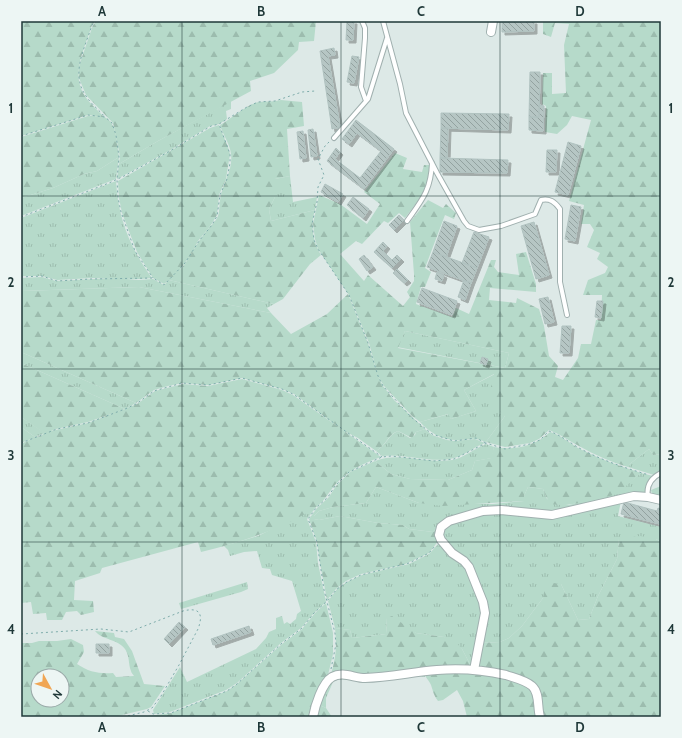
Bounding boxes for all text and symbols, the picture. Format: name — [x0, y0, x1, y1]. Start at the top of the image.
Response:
text: A — [98, 3, 107, 19]
text: B — [257, 3, 265, 19]
text: C — [417, 3, 425, 19]
text: D — [575, 3, 585, 19]
text: 1 — [9, 100, 13, 116]
text: 1 — [669, 100, 673, 116]
text: 2 — [8, 274, 15, 290]
text: 2 — [668, 274, 675, 290]
text: 3 — [7, 447, 15, 463]
text: 3 — [667, 447, 675, 463]
text: 4 — [7, 621, 15, 637]
text: 4 — [667, 621, 675, 637]
north arrow — [30, 668, 70, 708]
text: N — [50, 687, 66, 702]
text: A — [98, 719, 107, 735]
text: B — [257, 719, 265, 735]
text: C — [417, 719, 425, 735]
text: D — [575, 719, 585, 735]

